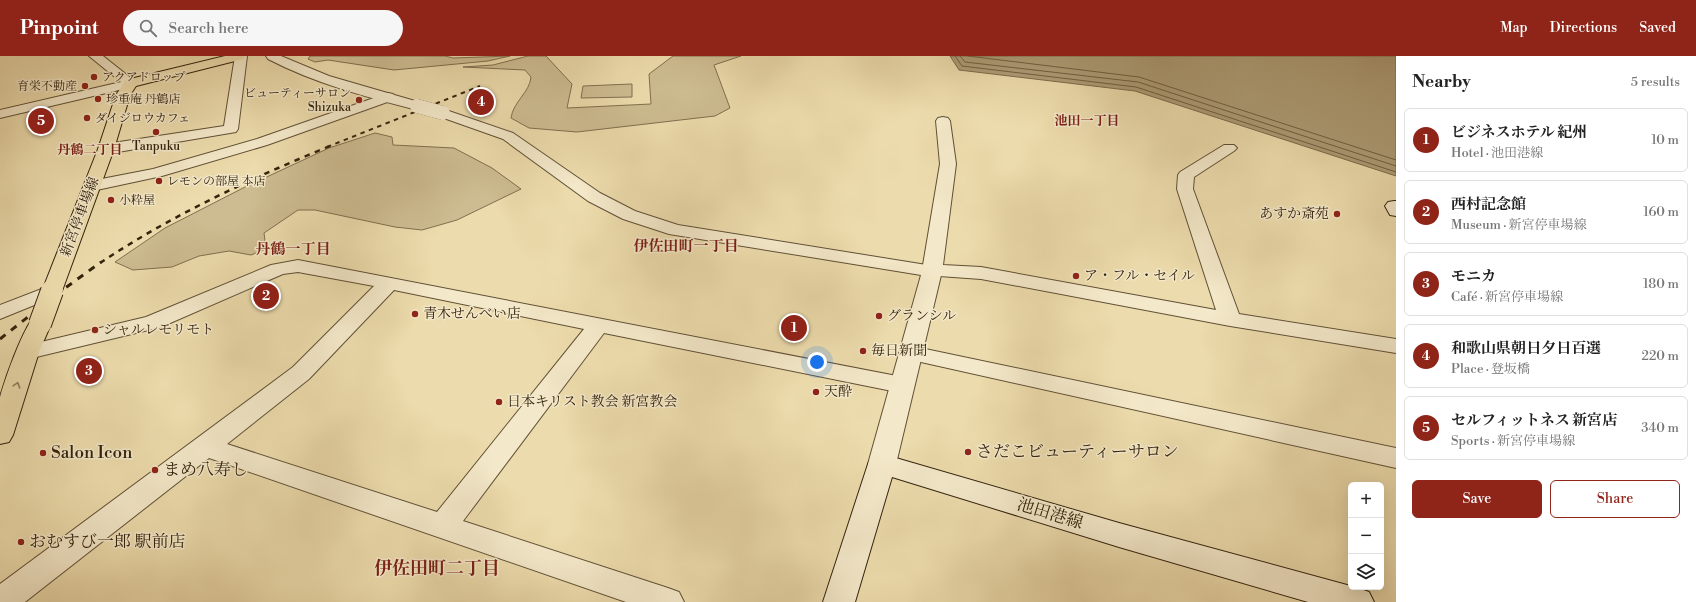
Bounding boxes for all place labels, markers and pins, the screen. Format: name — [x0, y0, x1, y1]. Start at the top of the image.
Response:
place label: アクアドロップ — [102, 70, 185, 85]
marker: アクアドロップ — [89, 72, 99, 82]
place label: 育栄不動産 — [17, 79, 77, 94]
marker: 育栄不動産 — [80, 81, 90, 91]
place label: ビューティーサロン Shizuka — [244, 86, 352, 115]
pin: 4 — [468, 87, 494, 117]
place label: 珍重庵 丹鶴店 — [106, 92, 180, 107]
marker: 珍重庵 丹鶴店 — [93, 94, 103, 104]
marker: ビューティーサロン Shizuka — [354, 95, 364, 105]
pin: 5 — [28, 106, 54, 136]
place label: ダイジロウカフェ — [95, 111, 190, 126]
marker: ダイジロウカフェ — [82, 113, 92, 123]
marker: Tanpuku — [151, 127, 161, 137]
place label: Tanpuku — [132, 139, 180, 154]
place label: レモンの部屋 本店 — [167, 174, 265, 189]
marker: レモンの部屋 本店 — [154, 176, 164, 186]
place label: 小粋屋 — [119, 193, 155, 208]
marker: 小粋屋 — [106, 195, 116, 205]
place label: あすか斎苑 — [1259, 205, 1329, 223]
marker: あすか斎苑 — [1332, 209, 1342, 219]
place label: ア・フル・セイル — [1084, 267, 1195, 285]
marker: ア・フル・セイル — [1071, 271, 1081, 281]
pin: 2 — [253, 281, 279, 311]
place label: 青木せんべい店 — [423, 305, 521, 323]
place label: グランシル — [887, 307, 956, 325]
marker: 青木せんべい店 — [410, 309, 420, 319]
marker: グランシル — [874, 311, 884, 321]
pin: 1 — [781, 313, 807, 343]
place label: シャルレモリモト — [103, 321, 214, 339]
marker: シャルレモリモト — [90, 325, 100, 335]
place label: 毎日新聞 — [871, 342, 927, 360]
marker: 毎日新聞 — [858, 346, 868, 356]
pin: 3 — [76, 356, 102, 386]
place label: 天酔 — [824, 383, 852, 401]
marker: 天酔 — [811, 387, 821, 397]
place label: 日本キリスト教会 新宮教会 — [507, 393, 678, 411]
marker: 日本キリスト教会 新宮教会 — [494, 397, 504, 407]
place label: さだこビューティーサロン — [976, 441, 1179, 463]
place label: Salon Icon — [51, 442, 132, 464]
marker: さだこビューティーサロン — [963, 447, 973, 457]
marker: Salon Icon — [38, 448, 48, 458]
place label: まめ八寿し — [163, 459, 248, 481]
marker: まめ八寿し — [150, 465, 160, 475]
place label: おむすび一郎 駅前店 — [29, 531, 186, 553]
marker: おむすび一郎 駅前店 — [16, 537, 26, 547]

